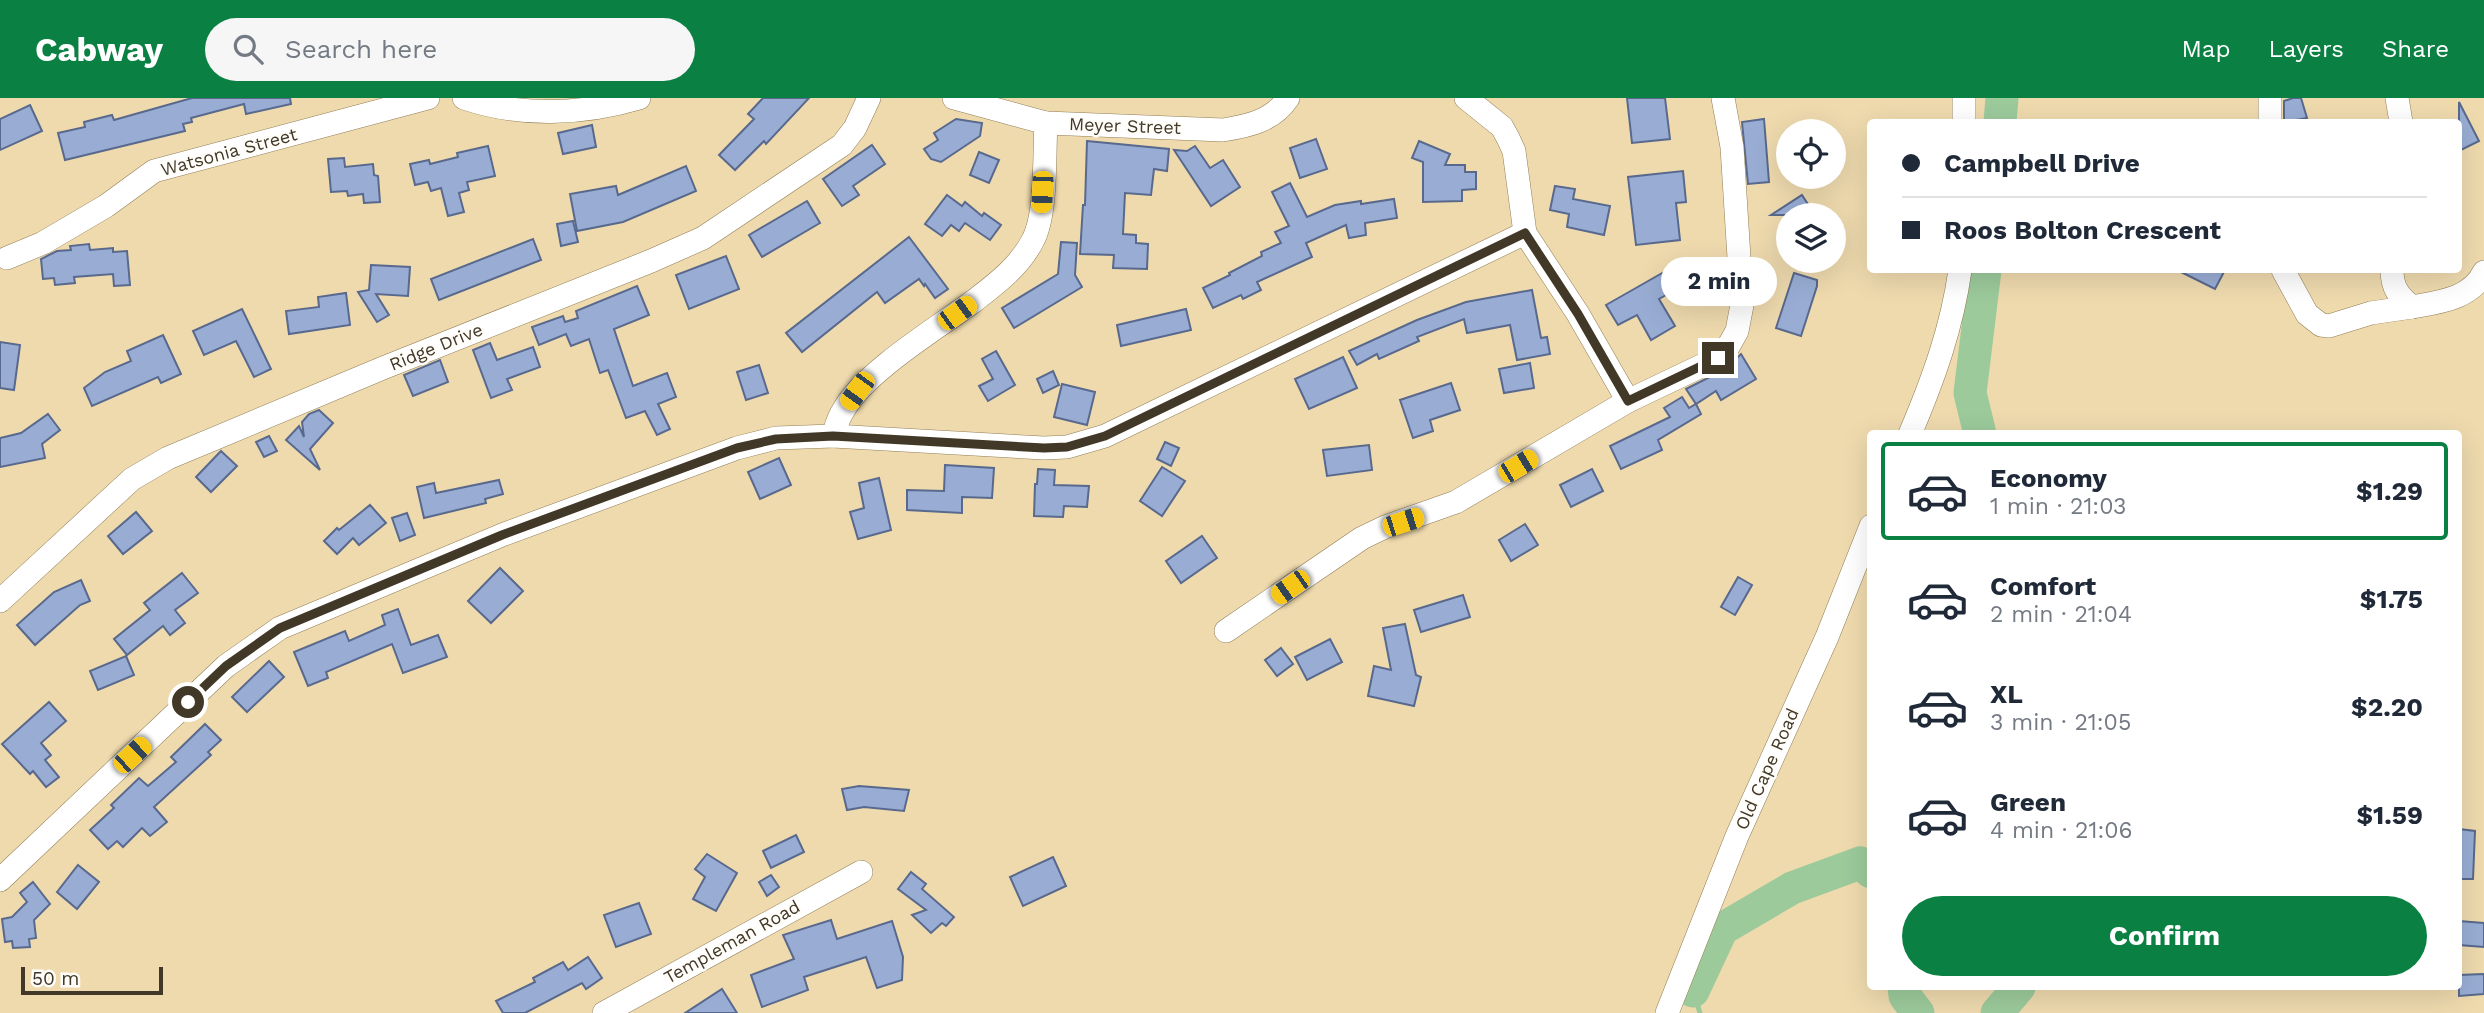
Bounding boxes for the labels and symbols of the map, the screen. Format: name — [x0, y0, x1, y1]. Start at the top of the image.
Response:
street label: Meyer Street — [1069, 113, 1182, 138]
street label: Watsonia Street — [158, 123, 300, 180]
car — [1031, 170, 1054, 214]
callout: 2 min — [1660, 257, 1776, 306]
car — [934, 292, 981, 334]
street label: Ridge Drive — [386, 318, 486, 375]
route end — [1702, 342, 1734, 374]
car — [837, 368, 878, 414]
car — [1495, 446, 1542, 486]
car — [1380, 506, 1427, 538]
car — [1267, 566, 1314, 608]
route start — [172, 686, 204, 718]
street label: Old Cape Road — [1730, 705, 1803, 833]
car — [110, 733, 155, 777]
street label: Templeman Road — [660, 895, 803, 988]
scale bar — [21, 964, 163, 996]

